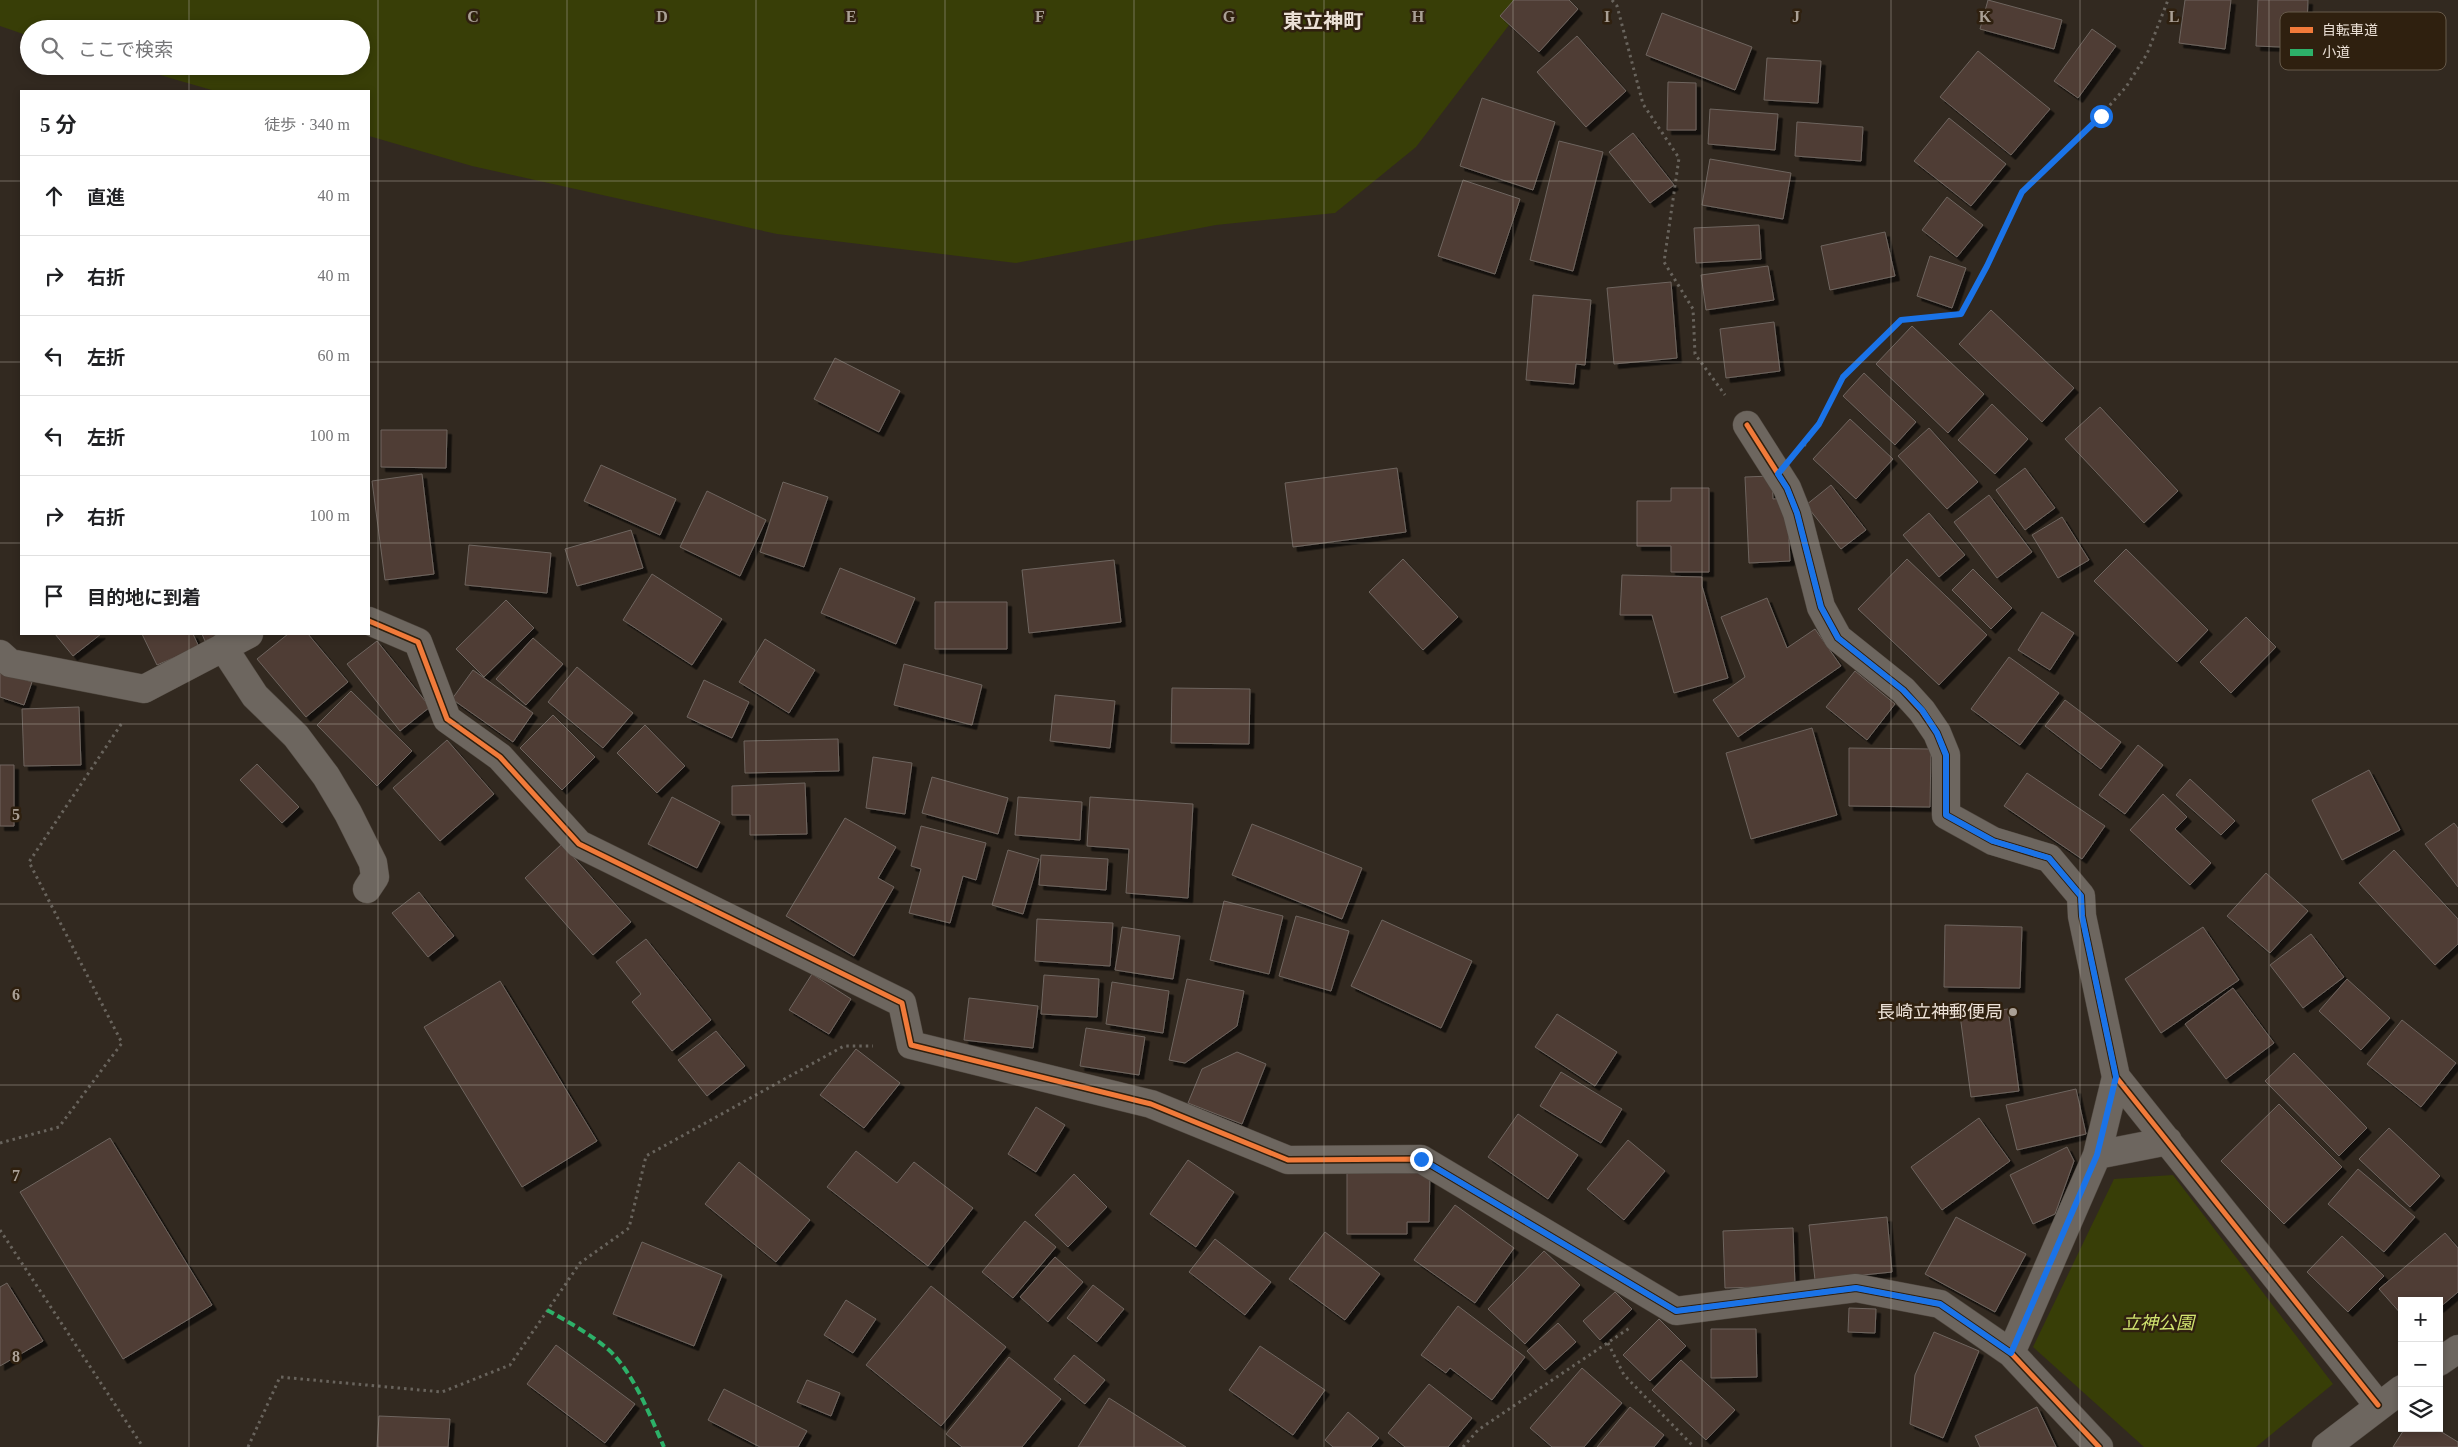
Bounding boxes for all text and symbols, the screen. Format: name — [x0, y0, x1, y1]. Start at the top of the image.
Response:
text: C — [467, 8, 479, 25]
text: D — [656, 8, 668, 25]
text: E — [846, 8, 856, 25]
text: F — [1035, 8, 1045, 25]
text: G — [1223, 8, 1236, 25]
text: H — [1412, 8, 1425, 25]
text: I — [1604, 8, 1610, 25]
text: J — [1792, 8, 1800, 25]
text: K — [1979, 8, 1992, 25]
text: L — [2169, 8, 2179, 25]
district label: 東立神町 — [1283, 10, 1363, 32]
legend — [2280, 12, 2446, 70]
search box — [20, 20, 370, 75]
text: 自転車道 — [2322, 23, 2378, 38]
icon: search — [38, 34, 66, 62]
text: ここで検索 — [78, 39, 173, 60]
text: 小道 — [2322, 45, 2350, 60]
route start — [2090, 105, 2113, 128]
text: 5 分 — [40, 113, 77, 137]
text: 徒歩 · 340 m — [264, 116, 350, 133]
icon: ahead — [40, 182, 68, 210]
text: 直進 — [87, 187, 125, 208]
text: 40 m — [318, 187, 350, 204]
icon: right — [40, 262, 68, 290]
text: 右折 — [87, 267, 125, 288]
text: 40 m — [318, 267, 350, 284]
icon: left — [40, 342, 68, 370]
text: 左折 — [87, 347, 125, 368]
text: 60 m — [318, 347, 350, 364]
icon: left — [40, 422, 68, 450]
text: 左折 — [87, 427, 125, 448]
text: 100 m — [310, 427, 350, 444]
icon: right — [40, 502, 68, 530]
text: 右折 — [87, 507, 125, 528]
text: 100 m — [310, 507, 350, 524]
icon: arrive — [40, 582, 68, 610]
text: 目的地に到着 — [87, 587, 201, 608]
text: 5 — [12, 806, 20, 823]
text: 6 — [12, 986, 20, 1003]
place label: 長崎立神郵便局 — [1877, 1002, 2003, 1022]
marker: 長崎立神郵便局 — [2007, 1006, 2019, 1018]
route end — [1410, 1148, 1433, 1171]
text: 7 — [12, 1167, 20, 1184]
map controls — [2398, 1297, 2443, 1432]
button: + — [2398, 1297, 2443, 1342]
park label: 立神公園 — [2122, 1313, 2197, 1333]
button: − — [2398, 1342, 2443, 1387]
text: 8 — [12, 1348, 20, 1365]
button: layers — [2398, 1387, 2443, 1432]

